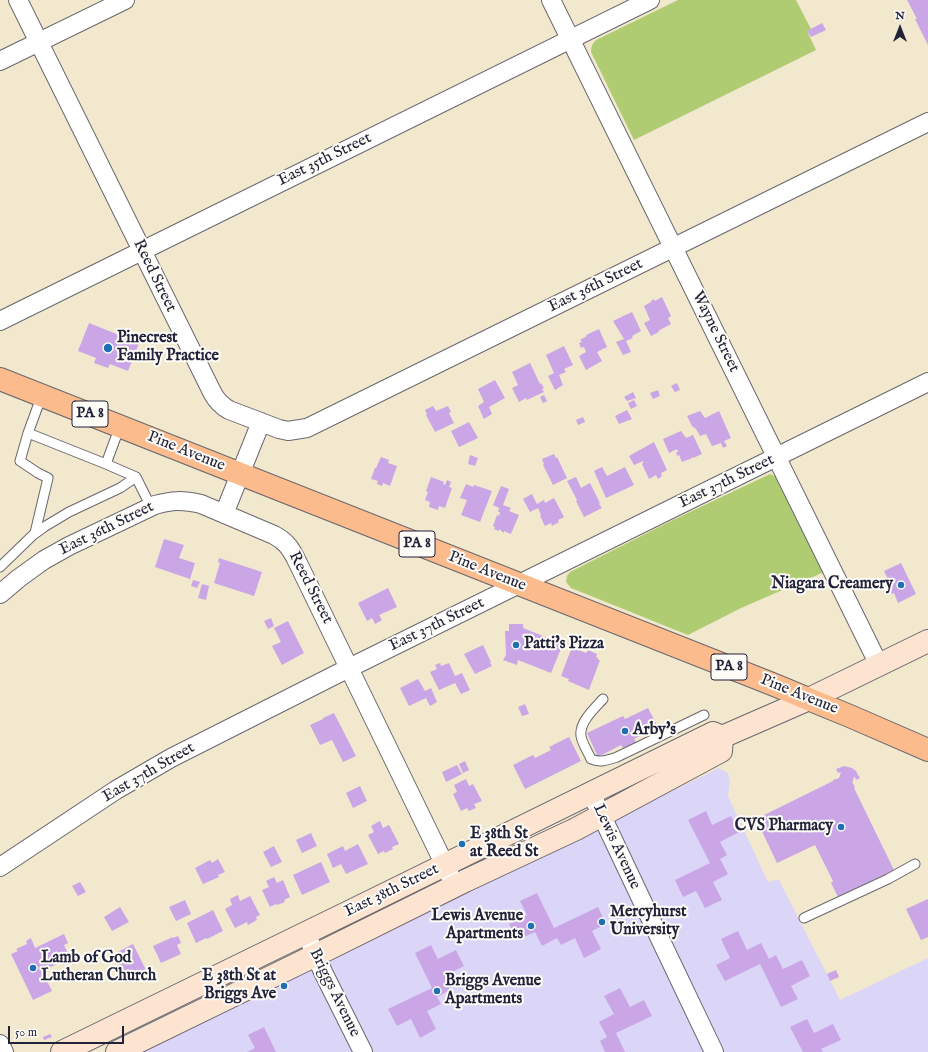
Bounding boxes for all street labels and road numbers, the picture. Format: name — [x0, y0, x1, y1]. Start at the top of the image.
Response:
street label: East 35th Street — [275, 129, 375, 191]
street label: Reed Street — [128, 236, 180, 316]
street label: East 36th Street — [546, 255, 646, 317]
street label: Wayne Street — [687, 288, 743, 376]
road number: PA 8 — [72, 401, 108, 427]
street label: Pine Avenue — [144, 428, 228, 476]
street label: East 37th Street — [676, 451, 778, 513]
street label: East 36th Street — [57, 498, 157, 560]
road number: PA 8 — [399, 531, 435, 557]
street label: Pine Avenue — [445, 548, 529, 596]
street label: Reed Street — [284, 549, 336, 627]
street label: East 37th Street — [386, 594, 488, 656]
road number: PA 8 — [711, 654, 747, 680]
street label: Pine Avenue — [757, 671, 841, 719]
street label: East 37th Street — [99, 739, 199, 807]
street label: Lewis Avenue — [588, 801, 644, 893]
street label: East 38th Street — [342, 860, 442, 922]
street label: Briggs Avenue — [304, 946, 364, 1040]

